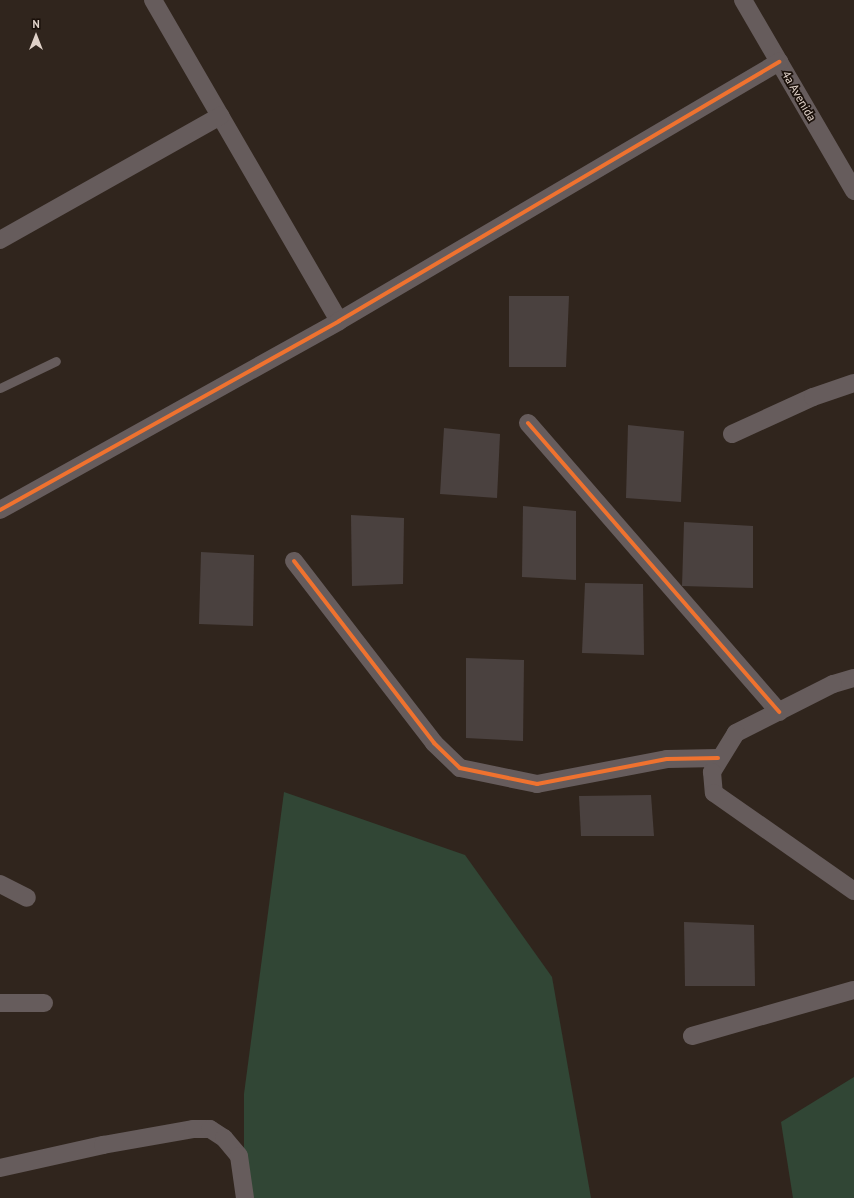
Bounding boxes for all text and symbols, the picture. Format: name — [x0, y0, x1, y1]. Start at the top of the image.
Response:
north arrow — [16, 16, 56, 56]
text: N — [32, 17, 40, 31]
street label: 4a Avenida — [779, 68, 819, 124]

